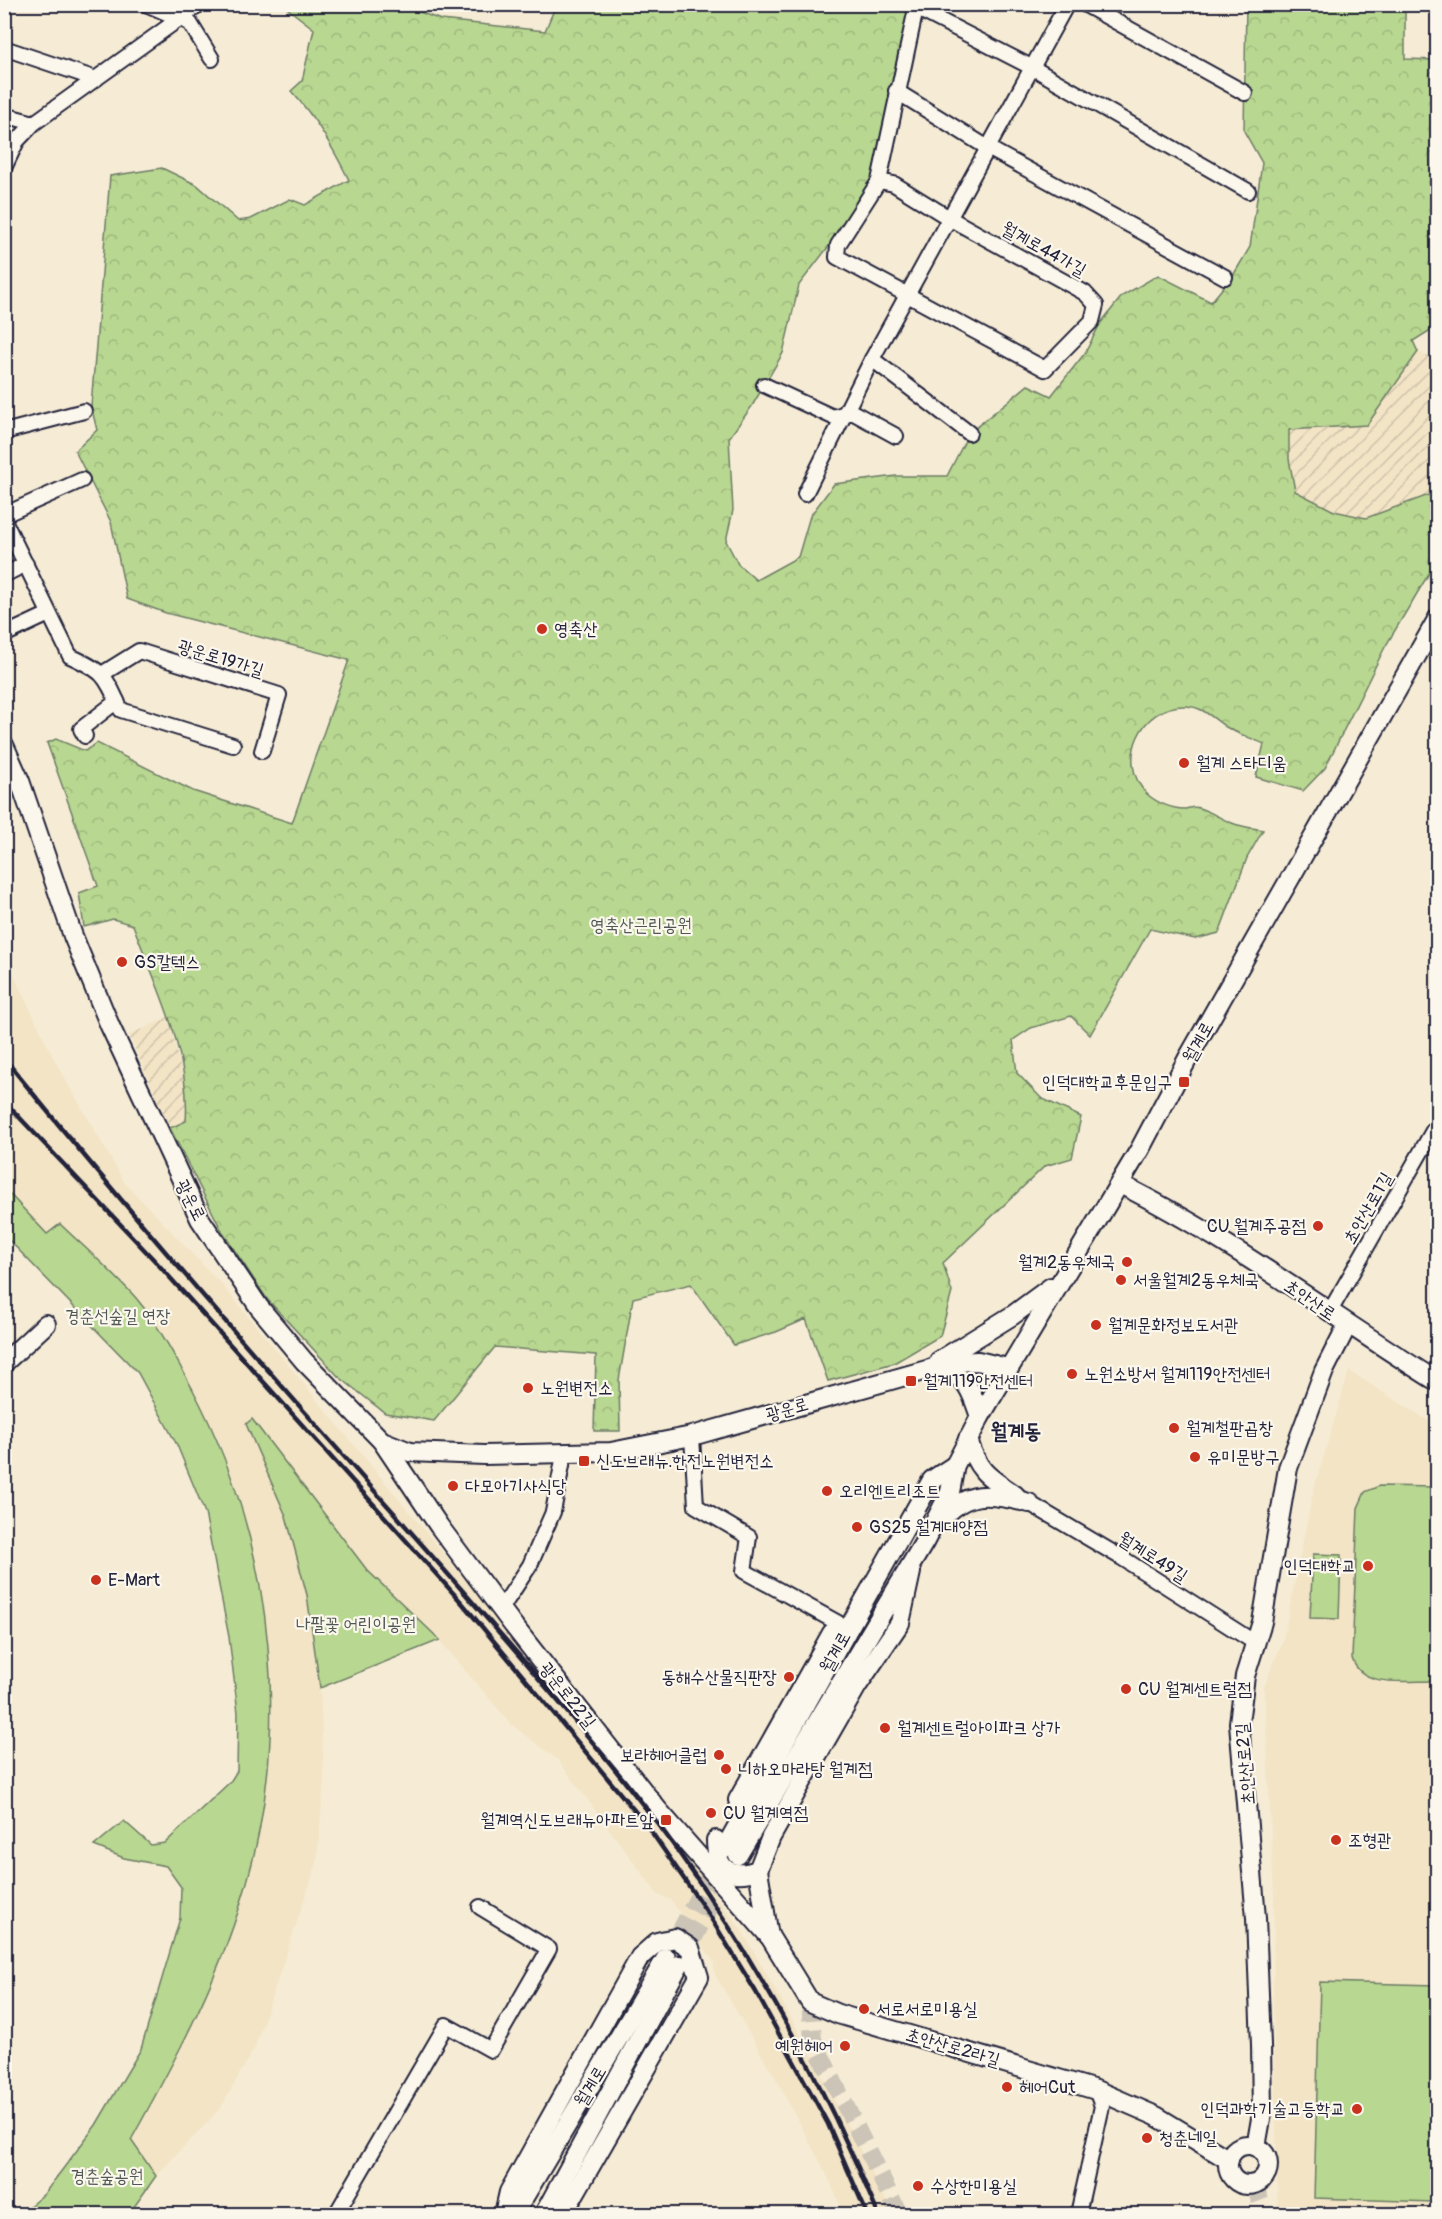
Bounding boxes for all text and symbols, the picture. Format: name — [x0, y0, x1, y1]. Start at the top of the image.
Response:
street label: 월계로44가길 — [997, 217, 1091, 282]
place label: 영축산 — [554, 618, 598, 641]
marker: 영축산 — [535, 622, 549, 636]
street label: 광운로19가길 — [175, 635, 267, 683]
place label: 월계 스타디움 — [1196, 752, 1287, 775]
marker: 월계 스타디움 — [1177, 756, 1191, 770]
park label: 영축산근린공원 — [590, 914, 692, 937]
place label: GS칼텍스 — [134, 951, 200, 974]
marker: GS칼텍스 — [115, 955, 129, 969]
street label: 월계로 — [1178, 1018, 1219, 1067]
place label: 인덕대학교후문입구 — [1042, 1071, 1172, 1094]
marker: 인덕대학교후문입구 — [1177, 1075, 1191, 1089]
street label: 초안산로1길 — [1339, 1168, 1399, 1248]
street label: 광운로 — [170, 1176, 211, 1225]
place label: CU 월계주공점 — [1207, 1215, 1307, 1238]
marker: CU 월계주공점 — [1311, 1219, 1325, 1233]
place label: 월계2동우체국 — [1018, 1251, 1115, 1274]
marker: 월계2동우체국 — [1120, 1255, 1134, 1269]
place label: 서울월계2동우체국 — [1133, 1269, 1259, 1292]
marker: 서울월계2동우체국 — [1114, 1273, 1128, 1287]
street label: 초안산로 — [1279, 1275, 1340, 1326]
park label: 경춘선숲길 연장 — [65, 1305, 171, 1328]
place label: 월계문화정보도서관 — [1108, 1314, 1238, 1337]
marker: 월계문화정보도서관 — [1089, 1318, 1103, 1332]
place label: 노원소방서 월계119안전센터 — [1084, 1363, 1271, 1386]
marker: 노원소방서 월계119안전센터 — [1065, 1367, 1079, 1381]
place label: 월계119안전센터 — [923, 1370, 1033, 1393]
marker: 월계119안전센터 — [904, 1374, 918, 1388]
place label: 노원변전소 — [540, 1377, 612, 1400]
marker: 노원변전소 — [521, 1381, 535, 1395]
street label: 광운로 — [763, 1392, 811, 1427]
place label: 월계철판곱창 — [1186, 1417, 1273, 1440]
district label: 월계동 — [991, 1418, 1041, 1445]
marker: 월계철판곱창 — [1167, 1421, 1181, 1435]
place label: 유미문방구 — [1207, 1446, 1279, 1469]
place label: 신도브래뉴.한전노원변전소 — [596, 1450, 774, 1473]
marker: 유미문방구 — [1188, 1450, 1202, 1464]
marker: 신도브래뉴.한전노원변전소 — [577, 1454, 591, 1468]
place label: 다모아기사식당 — [465, 1475, 567, 1498]
marker: 다모아기사식당 — [446, 1479, 460, 1493]
place label: 오리엔트리조트 — [839, 1480, 940, 1503]
marker: 오리엔트리조트 — [820, 1484, 834, 1498]
place label: GS25 월계대양점 — [869, 1516, 988, 1539]
marker: GS25 월계대양점 — [850, 1520, 864, 1534]
street label: 월계로49길 — [1114, 1527, 1192, 1588]
place label: 인덕대학교 — [1284, 1555, 1356, 1578]
marker: 인덕대학교 — [1361, 1559, 1375, 1573]
place label: E-Mart — [108, 1569, 161, 1592]
marker: E-Mart — [89, 1573, 103, 1587]
park label: 나팔꽃 어린이공원 — [296, 1613, 416, 1636]
street label: 월계로 — [815, 1628, 856, 1677]
street label: 광운로22길 — [535, 1657, 601, 1734]
place label: 동해수산물직판장 — [661, 1666, 777, 1689]
marker: 동해수산물직판장 — [782, 1670, 796, 1684]
place label: CU 월계센트럴점 — [1138, 1678, 1252, 1701]
marker: CU 월계센트럴점 — [1119, 1682, 1133, 1696]
place label: 월계센트럴아이파크 상가 — [897, 1717, 1061, 1740]
marker: 월계센트럴아이파크 상가 — [878, 1721, 892, 1735]
street label: 초안산로2길 — [1230, 1721, 1261, 1806]
place label: 보라헤어클럽 — [620, 1744, 707, 1767]
marker: 보라헤어클럽 — [712, 1748, 726, 1762]
place label: 니하오마라탕 월계점 — [738, 1758, 873, 1781]
marker: 니하오마라탕 월계점 — [719, 1762, 733, 1776]
place label: CU 월계역점 — [723, 1802, 808, 1825]
marker: CU 월계역점 — [704, 1806, 718, 1820]
place label: 월계역신도브래뉴아파트앞 — [480, 1809, 655, 1832]
marker: 월계역신도브래뉴아파트앞 — [659, 1813, 673, 1827]
place label: 조형관 — [1348, 1829, 1391, 1852]
marker: 조형관 — [1329, 1833, 1343, 1847]
place label: 서로서로미용실 — [876, 1998, 978, 2021]
marker: 서로서로미용실 — [857, 2002, 871, 2016]
street label: 초안산로2라길 — [903, 2023, 1003, 2072]
place label: 예원헤어 — [775, 2035, 833, 2058]
marker: 예원헤어 — [838, 2039, 852, 2053]
street label: 월계로 — [569, 2062, 611, 2111]
place label: 헤어Cut — [1019, 2076, 1076, 2099]
marker: 헤어Cut — [1000, 2080, 1014, 2094]
place label: 인덕과학기술고등학교 — [1200, 2098, 1345, 2121]
marker: 인덕과학기술고등학교 — [1350, 2102, 1364, 2116]
place label: 청춘네일 — [1159, 2127, 1217, 2150]
marker: 청춘네일 — [1140, 2131, 1154, 2145]
park label: 경춘숲공원 — [71, 2165, 143, 2188]
place label: 수상한미용실 — [930, 2175, 1017, 2198]
marker: 수상한미용실 — [911, 2179, 925, 2193]

